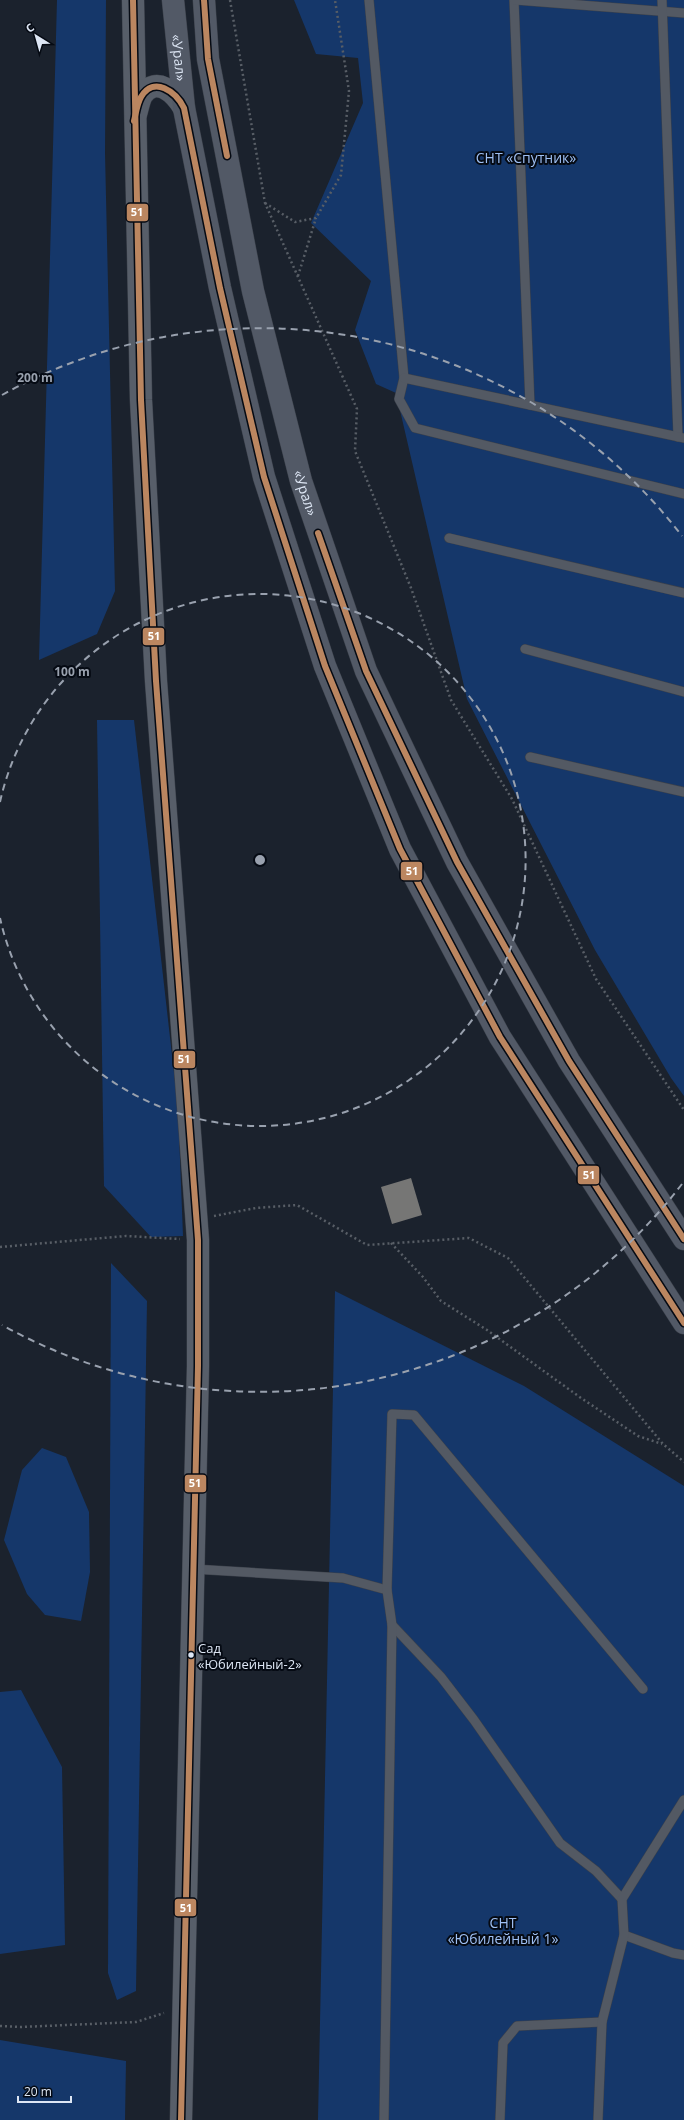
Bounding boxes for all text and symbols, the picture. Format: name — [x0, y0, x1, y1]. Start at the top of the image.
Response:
north arrow — [16, 16, 56, 56]
text: С — [22, 20, 37, 36]
street label: «Урал» — [168, 33, 191, 82]
park label: СНТ «Спутник» — [476, 148, 576, 167]
line badge: 51 — [126, 203, 149, 222]
text: 51 — [131, 204, 143, 219]
text: 200 m — [17, 369, 53, 386]
street label: «Урал» — [290, 468, 322, 518]
line badge: 51 — [142, 627, 165, 646]
text: 51 — [148, 628, 160, 643]
text: 100 m — [54, 663, 90, 680]
centre of rings — [253, 853, 267, 867]
line badge: 51 — [400, 861, 423, 881]
text: 51 — [406, 863, 418, 878]
line badge: 51 — [173, 1050, 196, 1069]
text: 51 — [178, 1051, 190, 1066]
line badge: 51 — [577, 1165, 600, 1185]
text: 51 — [583, 1167, 595, 1182]
line badge: 51 — [184, 1474, 207, 1493]
text: 51 — [189, 1475, 201, 1490]
place label: Сад «Юбилейный-2» — [198, 1639, 302, 1673]
marker: Сад «Юбилейный-2» — [186, 1650, 196, 1660]
line badge: 51 — [174, 1898, 197, 1917]
text: 51 — [180, 1900, 192, 1915]
park label: СНТ «Юбилейный 1» — [448, 1913, 558, 1948]
scale bar — [18, 2078, 71, 2104]
text: 20 m — [24, 2083, 52, 2100]

